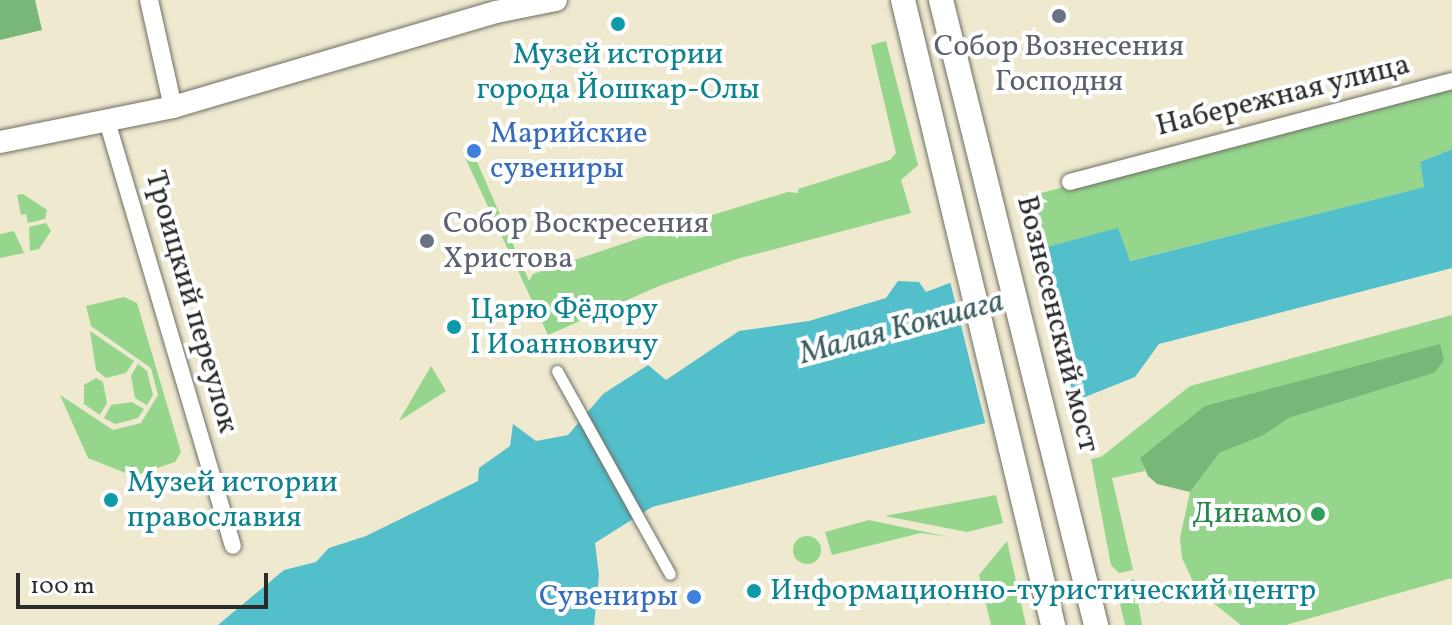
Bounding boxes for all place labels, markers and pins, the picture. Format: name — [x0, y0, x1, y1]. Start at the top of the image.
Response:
marker: Собор Вознесения Господня — [1050, 7, 1068, 25]
marker: Музей истории города Йошкар-Олы — [609, 15, 627, 33]
place label: Собор Вознесения Господня — [934, 29, 1184, 100]
place label: Музей истории города Йошкар-Олы — [476, 37, 760, 108]
place label: Марийские сувениры — [490, 116, 648, 186]
marker: Марийские сувениры — [465, 142, 483, 160]
place label: Собор Воскресения Христова — [443, 206, 709, 276]
marker: Собор Воскресения Христова — [418, 232, 436, 250]
place label: Царю Фёдору I Иоанновичу — [470, 292, 658, 362]
marker: Царю Фёдору I Иоанновичу — [445, 318, 463, 336]
place label: Музей истории православия — [127, 465, 338, 536]
marker: Музей истории православия — [102, 491, 120, 509]
place label: Динамо — [1192, 496, 1302, 532]
marker: Динамо — [1309, 505, 1327, 523]
place label: Информационно-туристический центр — [770, 573, 1316, 609]
place label: Сувениры — [539, 579, 678, 615]
marker: Информационно-туристический центр — [745, 582, 763, 600]
marker: Сувениры — [685, 588, 703, 606]

